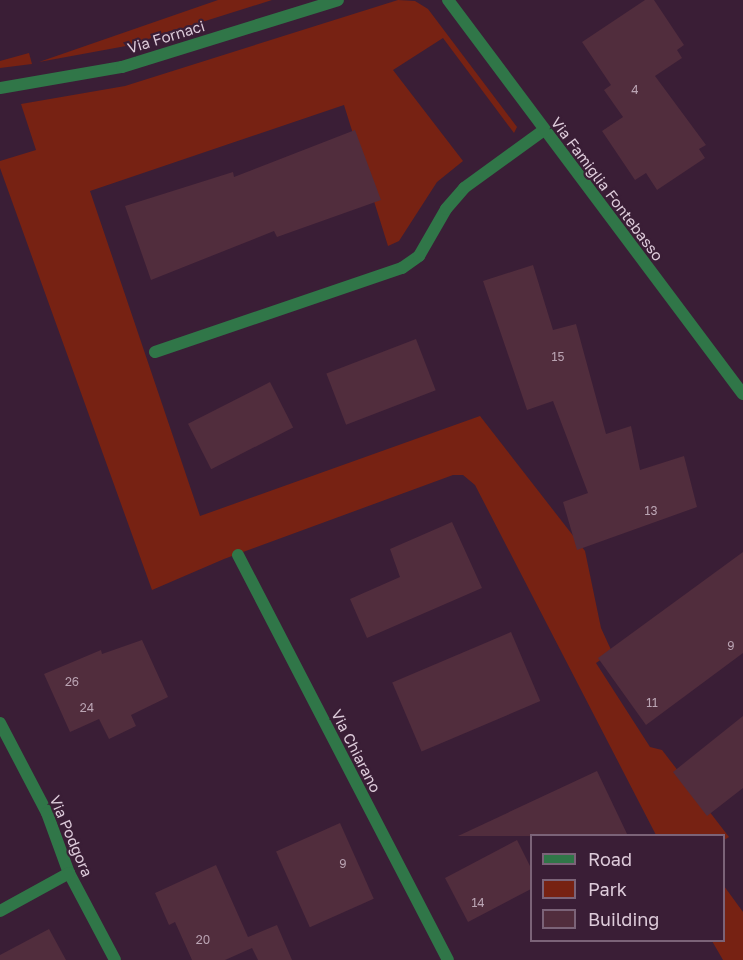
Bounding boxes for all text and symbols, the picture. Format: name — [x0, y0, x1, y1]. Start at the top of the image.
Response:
street label: Via Fornaci — [125, 17, 207, 57]
house number: 4 — [631, 83, 639, 97]
street label: Via Famiglia Fontebasso — [547, 114, 667, 264]
house number: 15 — [552, 350, 564, 364]
house number: 13 — [645, 504, 657, 518]
house number: 9 — [727, 639, 735, 653]
house number: 26 — [65, 675, 79, 689]
house number: 11 — [646, 696, 658, 710]
house number: 24 — [80, 701, 94, 715]
street label: Via Chiarano — [327, 707, 385, 795]
street label: Via Podgora — [46, 793, 96, 879]
legend — [530, 834, 725, 942]
text: Road — [588, 848, 632, 870]
house number: 9 — [339, 857, 347, 871]
text: Park — [588, 878, 627, 900]
house number: 14 — [471, 896, 485, 910]
text: Building — [588, 908, 659, 930]
house number: 20 — [196, 933, 210, 947]

